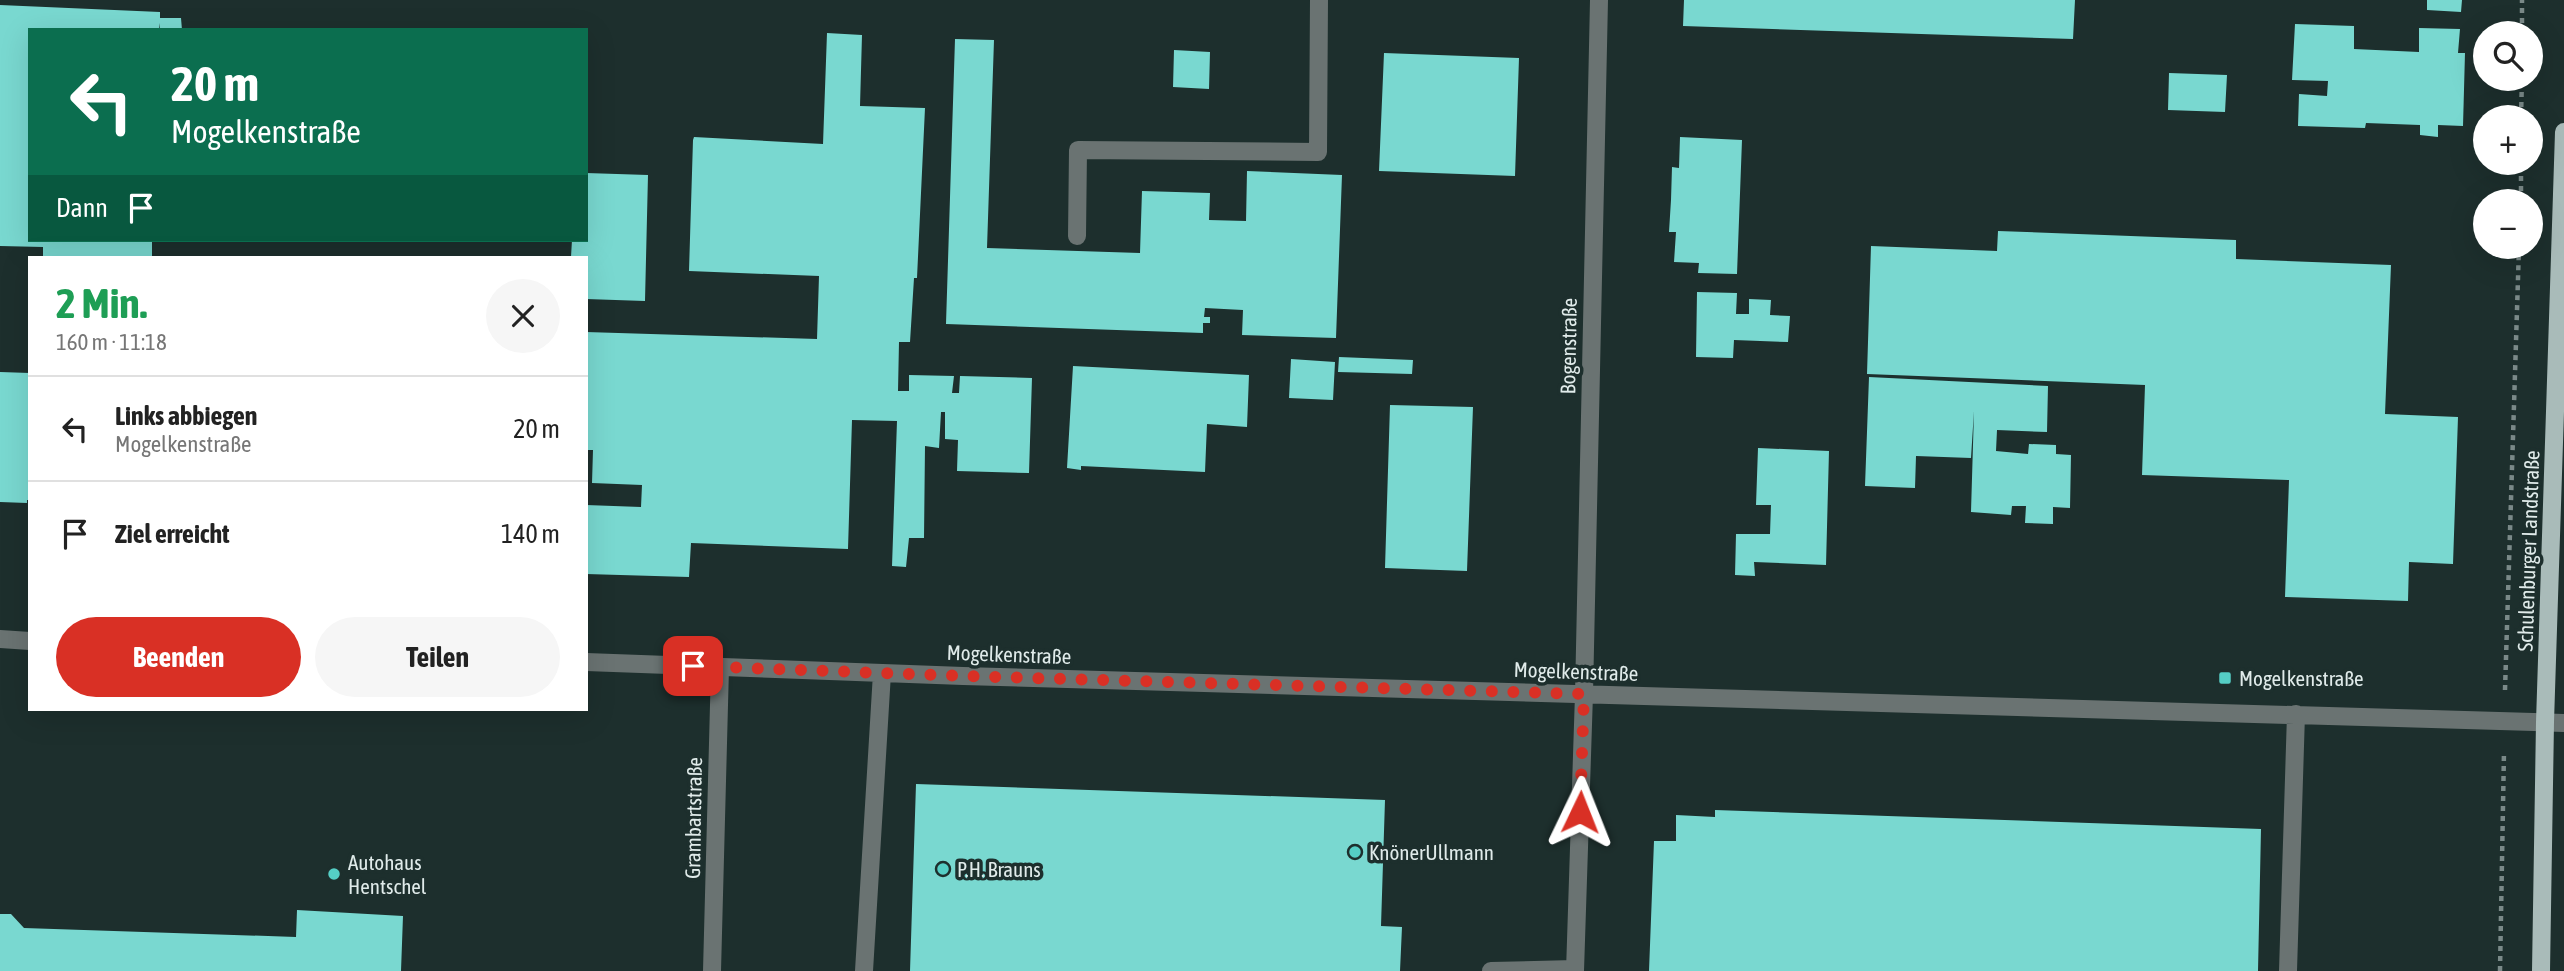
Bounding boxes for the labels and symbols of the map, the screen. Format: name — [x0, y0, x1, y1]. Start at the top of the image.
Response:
street label: Bogenstraße — [1555, 298, 1581, 394]
street label: Schulenburger Landstraße — [2512, 450, 2544, 652]
pin — [663, 636, 723, 696]
street label: Mogelkenstraße — [946, 640, 1072, 668]
street label: Mogelkenstraße — [1513, 657, 1639, 685]
place label: Mogelkenstraße — [2239, 666, 2364, 690]
marker: Mogelkenstraße — [2217, 670, 2233, 686]
street label: Grambartstraße — [680, 757, 706, 879]
position arrow — [1543, 775, 1617, 849]
place label: KnönerUllmann — [1369, 840, 1494, 864]
marker: KnönerUllmann — [1347, 844, 1363, 860]
place label: Autohaus Hentschel — [348, 850, 427, 898]
place label: P.H. Brauns — [957, 857, 1041, 881]
marker: P.H. Brauns — [935, 861, 951, 877]
marker: Autohaus Hentschel — [326, 866, 342, 882]

